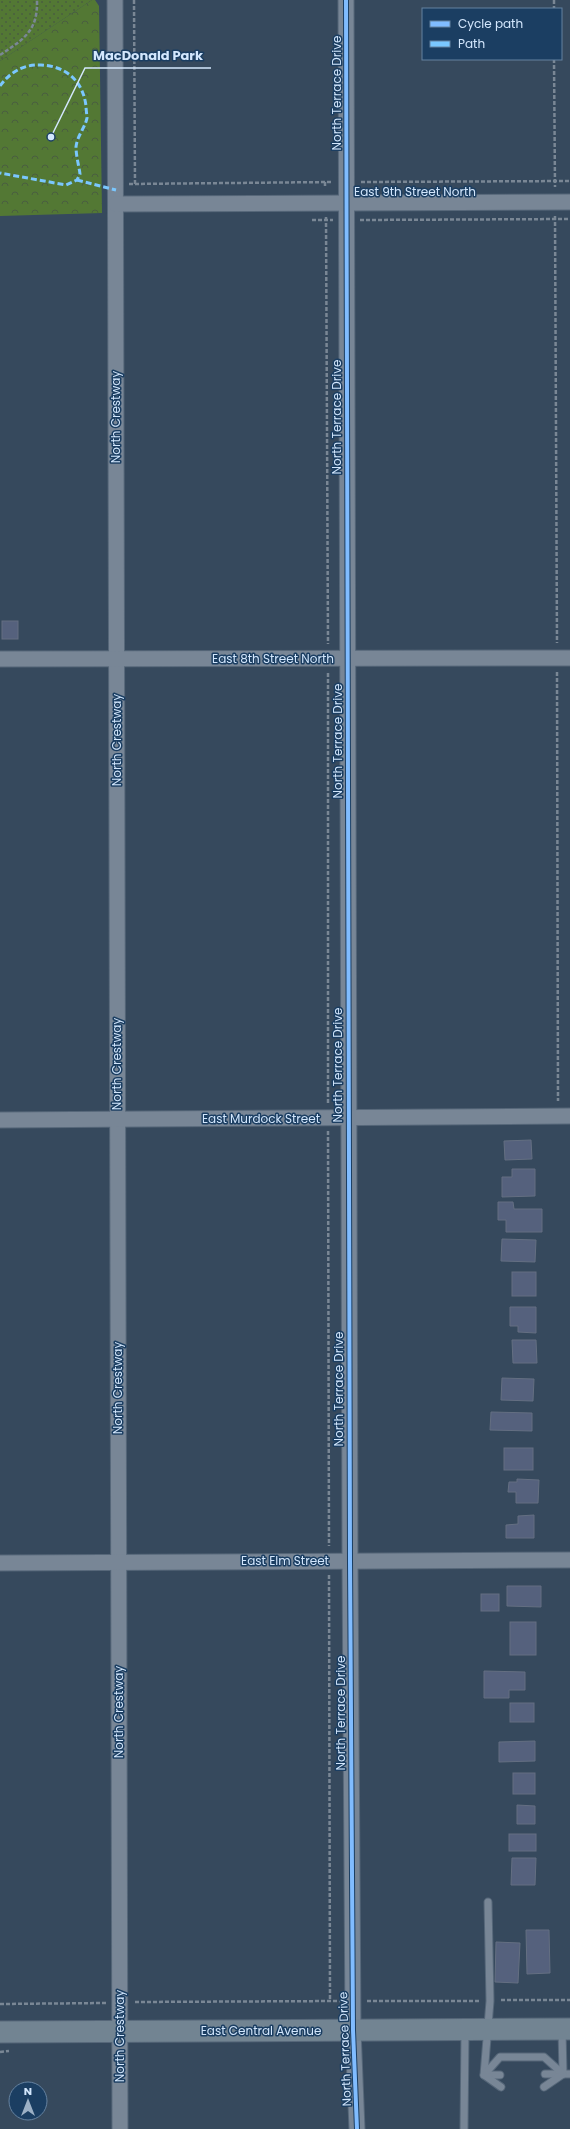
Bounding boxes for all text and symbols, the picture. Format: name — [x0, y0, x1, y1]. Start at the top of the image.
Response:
legend — [422, 8, 562, 60]
text: Cycle path — [458, 15, 523, 32]
text: Path — [458, 35, 485, 52]
street label: North Terrace Drive — [328, 36, 345, 150]
callout: MacDonald Park — [85, 43, 211, 68]
text: MacDonald Park — [93, 46, 203, 65]
street label: East 9th Street North — [354, 183, 476, 200]
street label: North Terrace Drive — [328, 360, 345, 474]
street label: North Crestway — [107, 371, 124, 463]
street label: East 8th Street North — [212, 650, 334, 667]
street label: North Terrace Drive — [329, 684, 346, 798]
street label: North Crestway — [108, 694, 125, 786]
street label: North Terrace Drive — [329, 1008, 346, 1122]
street label: North Crestway — [108, 1018, 125, 1110]
street label: East Murdock Street — [202, 1110, 320, 1127]
street label: North Terrace Drive — [330, 1332, 347, 1446]
street label: North Crestway — [109, 1342, 126, 1434]
street label: East Elm Street — [241, 1552, 329, 1569]
street label: North Terrace Drive — [332, 1656, 349, 1770]
street label: North Crestway — [110, 1666, 127, 1758]
street label: North Crestway — [111, 1990, 128, 2082]
street label: North Terrace Drive — [334, 1991, 355, 2107]
street label: East Central Avenue — [201, 2022, 321, 2039]
north arrow — [8, 2081, 48, 2121]
text: N — [24, 2083, 32, 2099]

